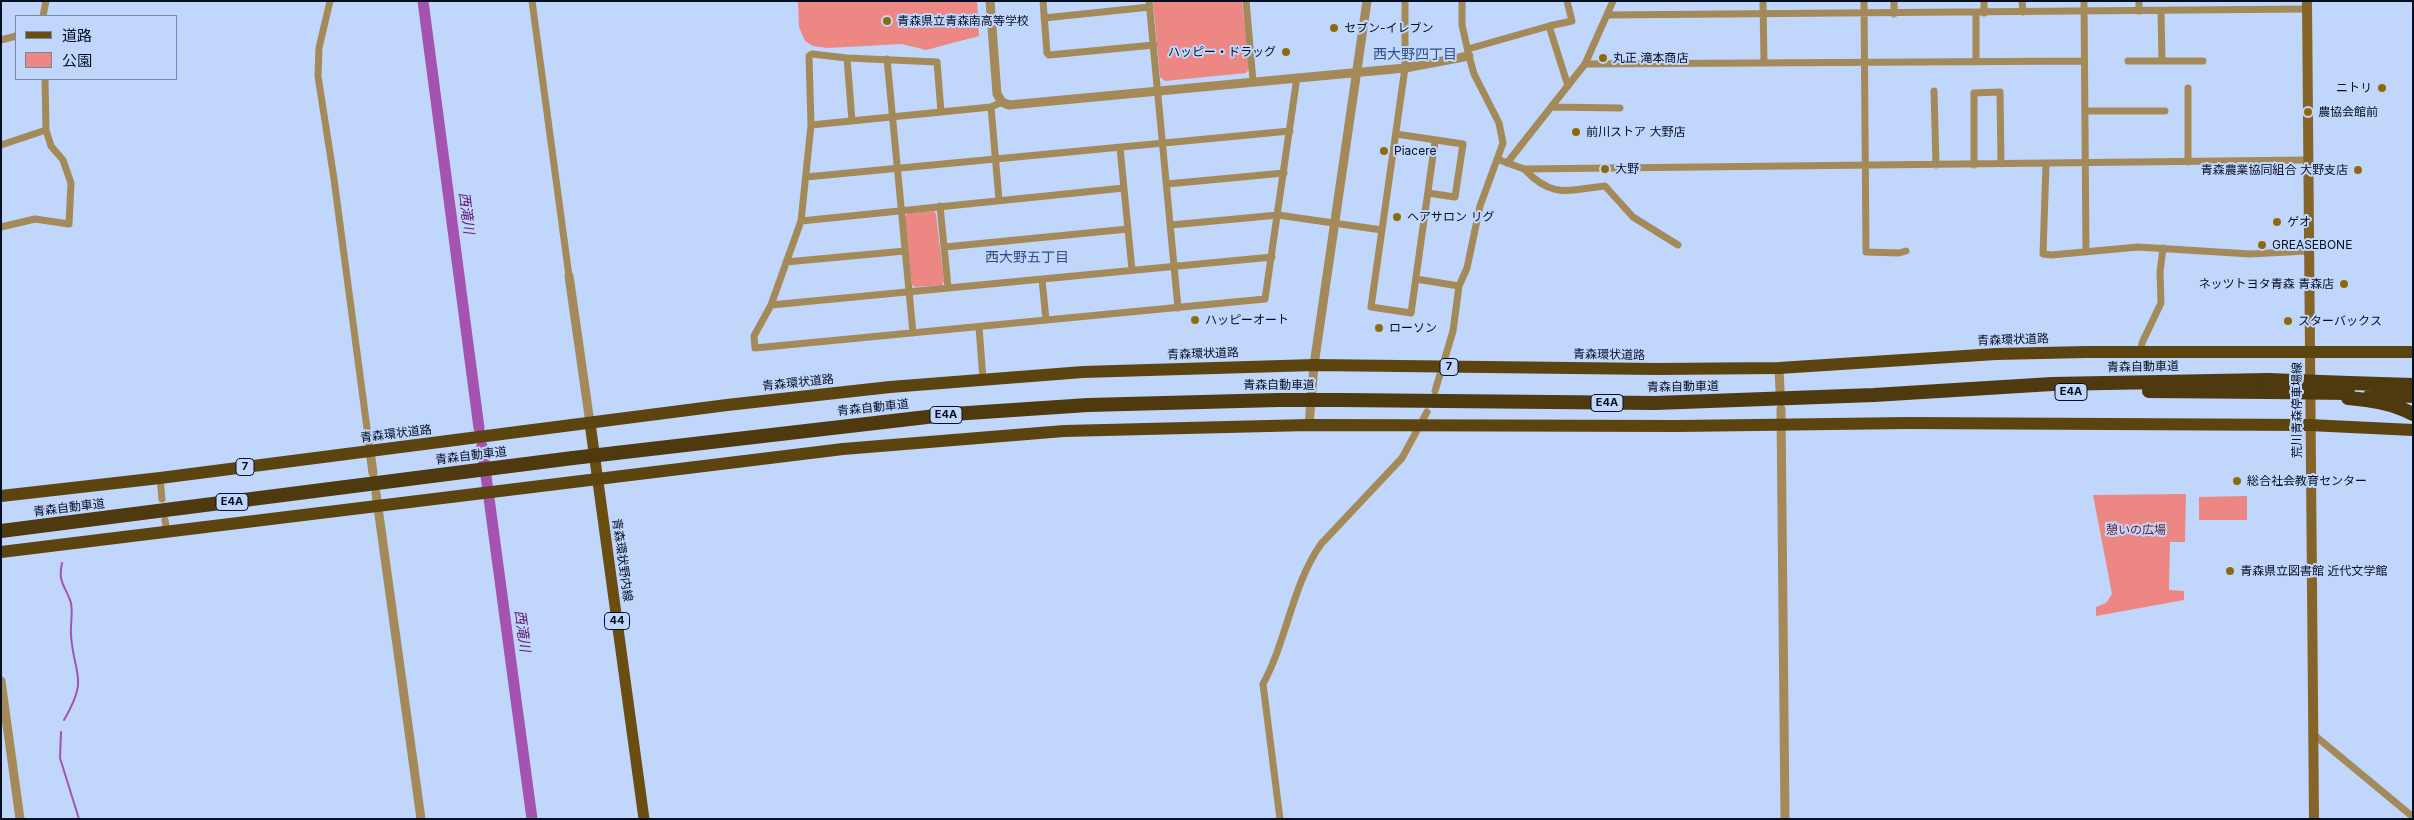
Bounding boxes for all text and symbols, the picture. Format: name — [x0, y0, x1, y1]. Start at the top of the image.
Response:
place label: 青森県立青森南高等学校 — [897, 14, 1029, 28]
legend — [15, 15, 178, 80]
marker: 青森県立青森南高等学校 — [881, 15, 893, 27]
place label: セブン-イレブン — [1344, 21, 1434, 35]
marker: セブン-イレブン — [1328, 22, 1340, 34]
text: 道路 — [62, 26, 92, 45]
place label: ハッピー・ドラッグ — [1168, 45, 1276, 59]
marker: ハッピー・ドラッグ — [1280, 46, 1292, 58]
district label: 西大野四丁目 — [1373, 47, 1457, 63]
text: 公園 — [62, 51, 92, 70]
place label: 丸正 滝本商店 — [1613, 51, 1688, 65]
marker: 丸正 滝本商店 — [1597, 52, 1609, 64]
place label: ニトリ — [2336, 81, 2372, 95]
marker: ニトリ — [2376, 82, 2388, 94]
place label: 農協会館前 — [2318, 105, 2378, 119]
marker: 農協会館前 — [2302, 106, 2314, 118]
place label: 前川ストア 大野店 — [1586, 125, 1685, 139]
marker: 前川ストア 大野店 — [1570, 126, 1582, 138]
place label: Piacere — [1394, 144, 1436, 158]
marker: Piacere — [1378, 145, 1390, 157]
place label: 大野 — [1615, 162, 1639, 176]
marker: 大野 — [1599, 163, 1611, 175]
place label: 青森農業協同組合 大野支店 — [2201, 163, 2348, 177]
marker: 青森農業協同組合 大野支店 — [2352, 164, 2364, 176]
water label: 西滝川 — [455, 191, 477, 235]
place label: ヘアサロン リグ — [1407, 210, 1494, 224]
marker: ヘアサロン リグ — [1391, 211, 1403, 223]
place label: ゲオ — [2287, 215, 2311, 229]
marker: ゲオ — [2271, 216, 2283, 228]
place label: GREASEBONE — [2272, 238, 2352, 252]
marker: GREASEBONE — [2256, 239, 2268, 251]
district label: 西大野五丁目 — [985, 250, 1069, 266]
place label: ネッツトヨタ青森 青森店 — [2199, 277, 2334, 291]
marker: ネッツトヨタ青森 青森店 — [2338, 278, 2350, 290]
place label: ハッピーオート — [1205, 313, 1289, 327]
marker: ハッピーオート — [1189, 314, 1201, 326]
place label: スターバックス — [2298, 314, 2382, 328]
marker: スターバックス — [2282, 315, 2294, 327]
place label: ローソン — [1389, 321, 1437, 335]
marker: ローソン — [1373, 322, 1385, 334]
street label: 青森環状道路 — [1977, 332, 2049, 348]
street label: 青森環状道路 — [1167, 346, 1239, 362]
street label: 青森環状道路 — [1573, 347, 1645, 363]
road number: 7 — [1440, 358, 1458, 376]
street label: 青森自動車道 — [2107, 359, 2179, 375]
street label: 荒川青森停車場線 — [2290, 362, 2304, 458]
street label: 青森環状道路 — [761, 372, 835, 394]
street label: 青森自動車道 — [1243, 378, 1315, 392]
street label: 青森自動車道 — [1647, 379, 1719, 395]
road number: E4A — [2055, 384, 2087, 401]
road number: E4A — [1591, 394, 1623, 412]
street label: 青森自動車道 — [836, 397, 910, 419]
road number: E4A — [930, 406, 962, 424]
street label: 青森環状道路 — [359, 422, 433, 446]
street label: 青森自動車道 — [434, 444, 508, 468]
road number: 7 — [236, 458, 254, 476]
place label: 総合社会教育センター — [2247, 474, 2367, 488]
marker: 総合社会教育センター — [2231, 475, 2243, 487]
road number: E4A — [216, 494, 248, 511]
street label: 青森自動車道 — [32, 496, 106, 520]
street label: 青森環状野内線 — [609, 517, 635, 603]
park label: 憩いの広場 — [2106, 523, 2166, 537]
place label: 青森県立図書館 近代文学館 — [2240, 564, 2387, 578]
marker: 青森県立図書館 近代文学館 — [2224, 565, 2236, 577]
water label: 西滝川 — [511, 609, 533, 653]
road number: 44 — [604, 612, 630, 630]

